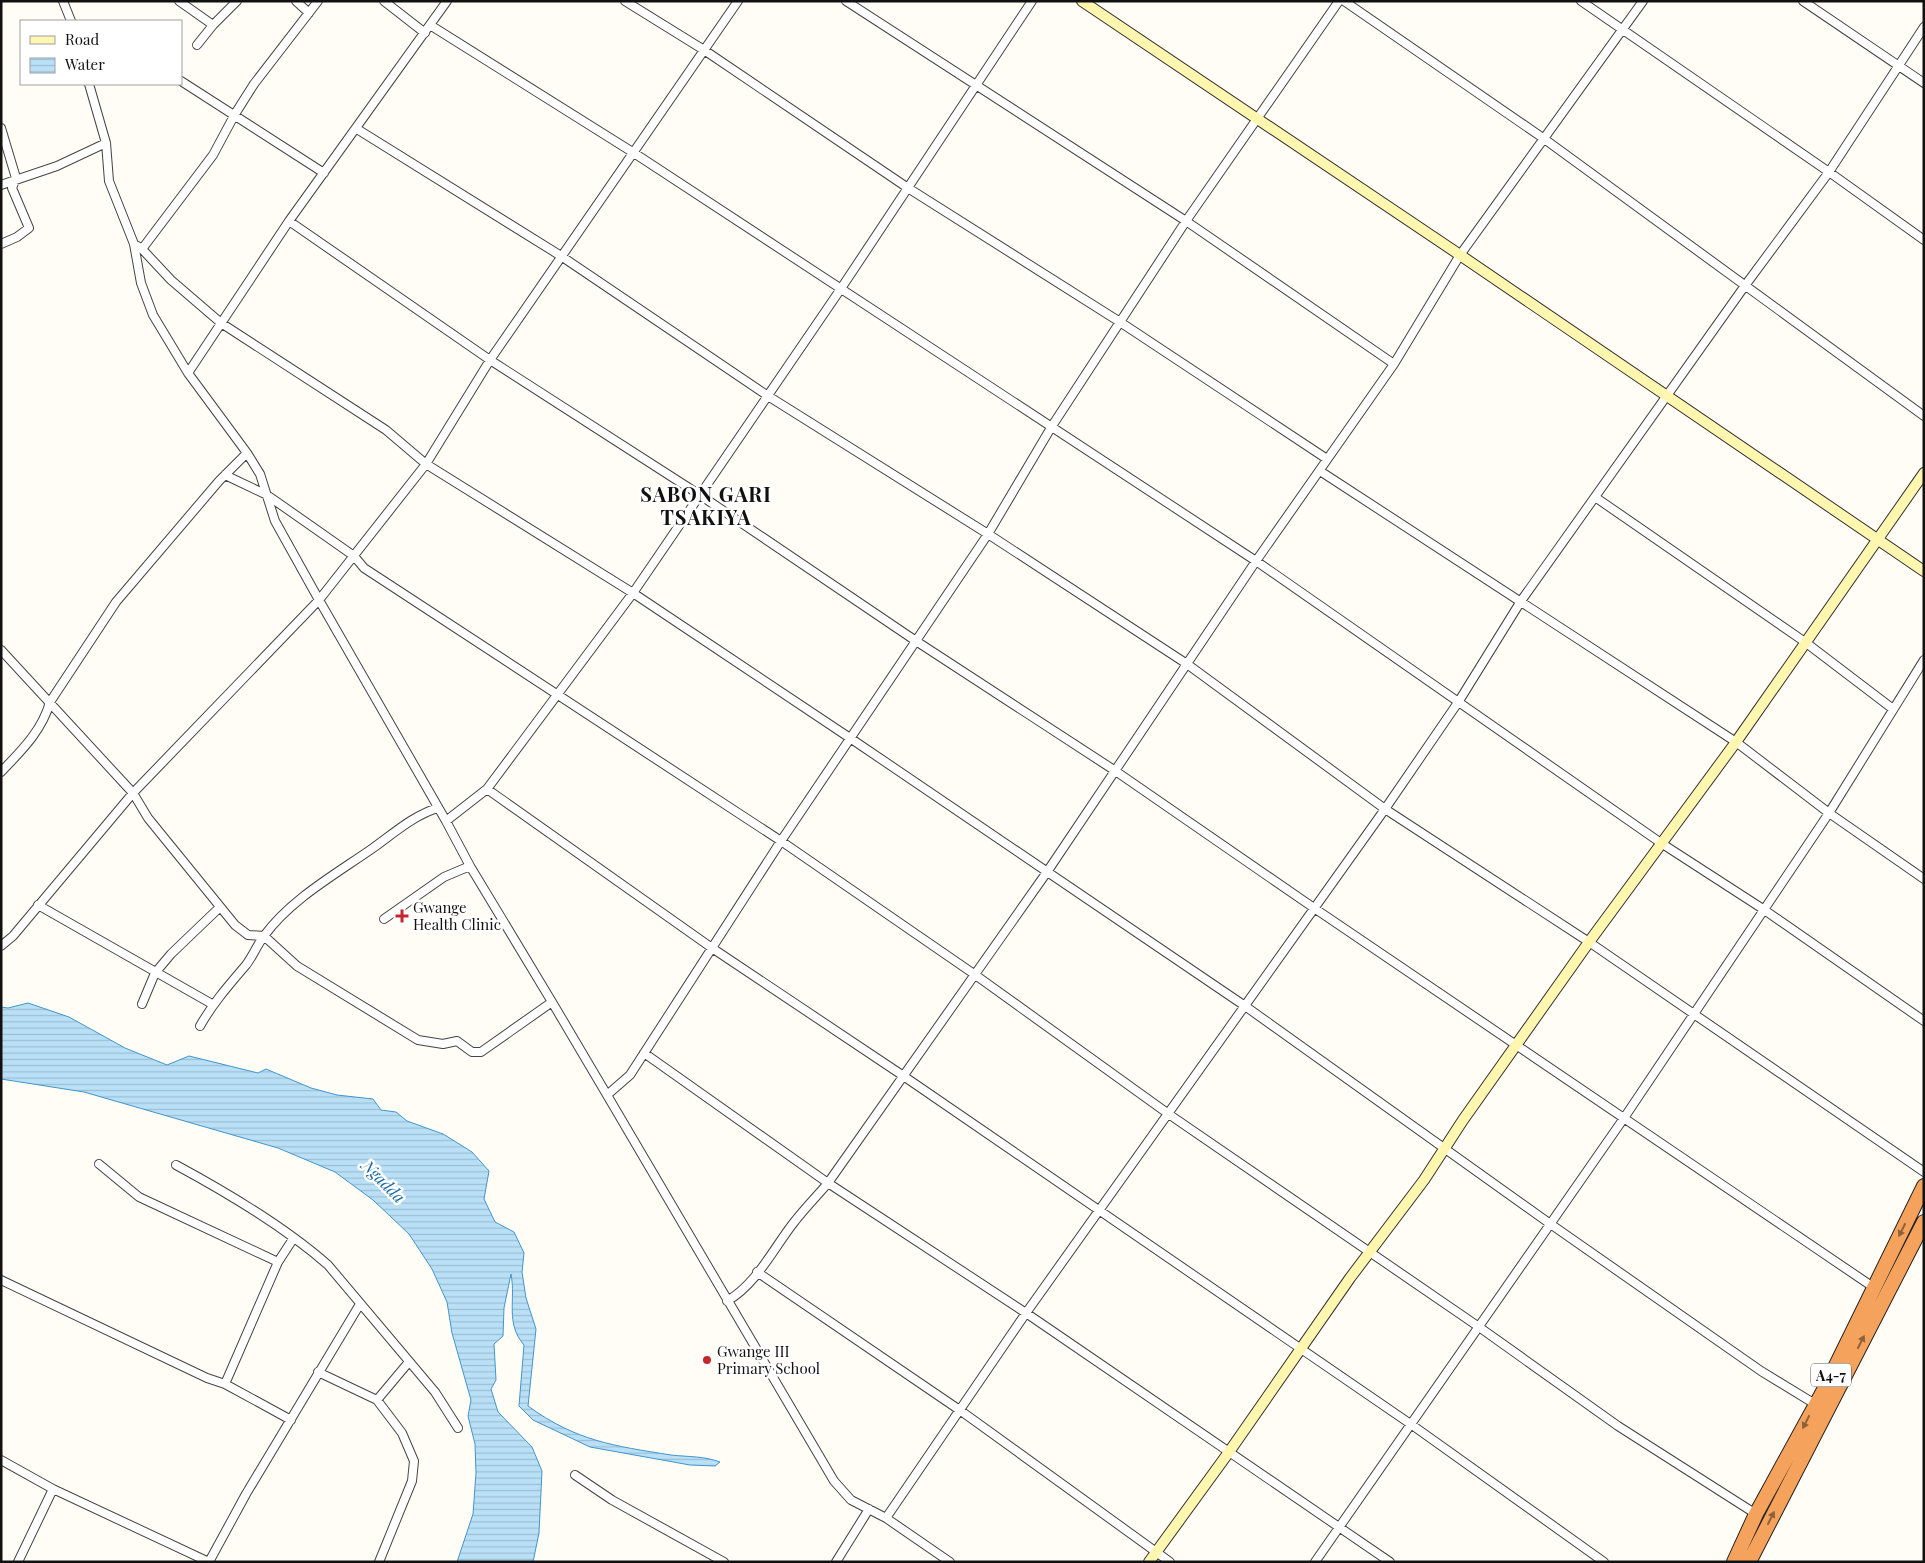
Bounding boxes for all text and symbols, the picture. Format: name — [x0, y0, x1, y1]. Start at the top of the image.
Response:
legend — [20, 20, 182, 85]
text: Road — [65, 29, 99, 49]
text: Water — [64, 54, 105, 74]
district label: SABON GARI TSAKIYA — [640, 480, 772, 530]
place label: Gwange Health Clinic — [413, 897, 501, 934]
marker: Gwange Health Clinic — [395, 909, 409, 923]
water label: Ngadda — [357, 1154, 410, 1207]
one-way arrow — [1898, 1223, 1906, 1237]
one-way arrow — [1857, 1335, 1865, 1349]
place label: Gwange III Primary School — [717, 1341, 820, 1378]
marker: Gwange III Primary School — [701, 1354, 713, 1366]
road number: A4-7 — [1811, 1364, 1851, 1386]
one-way arrow — [1802, 1415, 1810, 1429]
one-way arrow — [1767, 1511, 1775, 1526]

